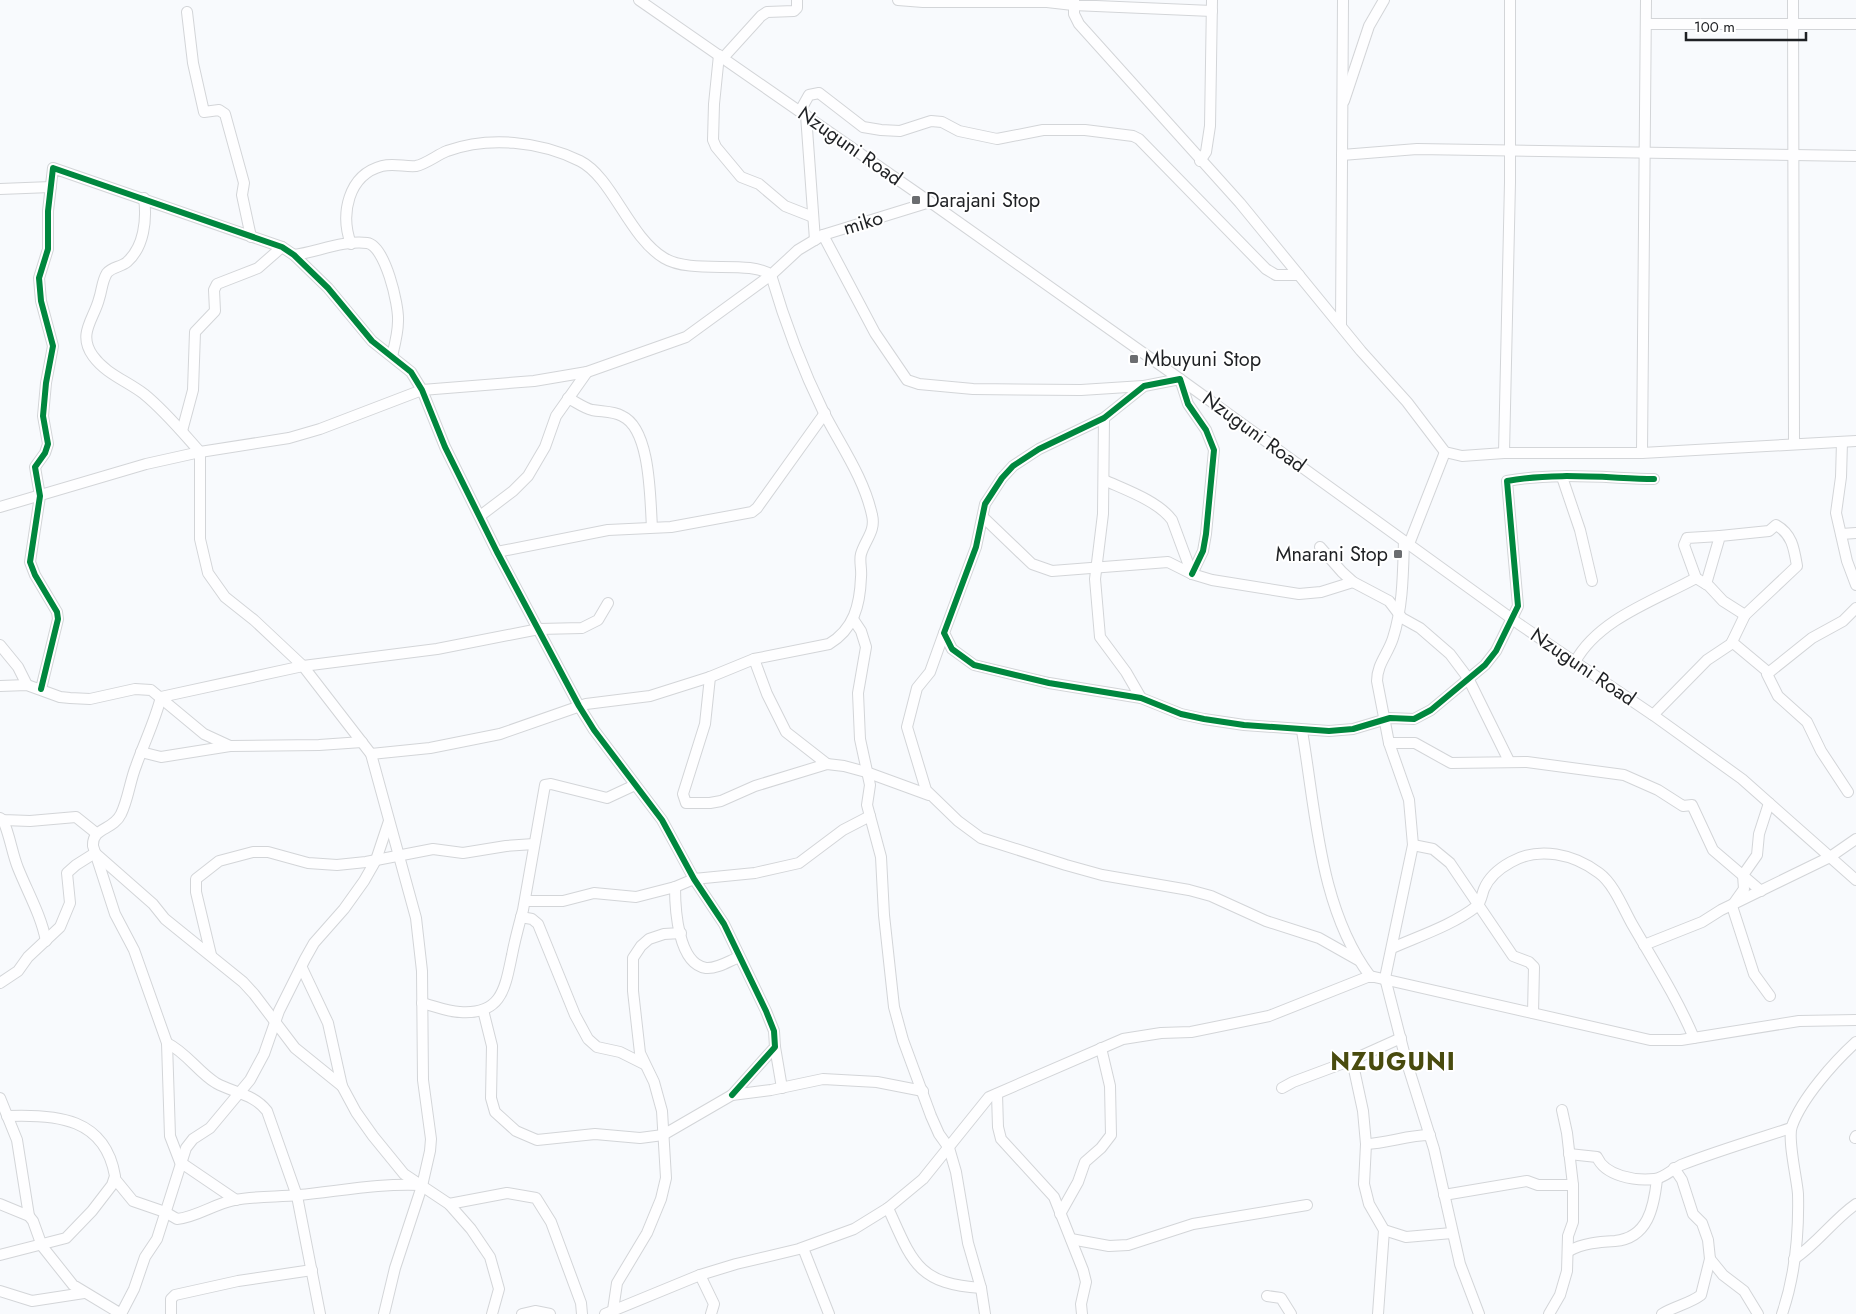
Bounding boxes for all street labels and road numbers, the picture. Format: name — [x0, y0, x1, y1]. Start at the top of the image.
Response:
street label: Nzuguni Road — [792, 99, 908, 193]
street label: miko — [840, 203, 887, 243]
street label: Nzuguni Road — [1196, 384, 1312, 480]
street label: Nzuguni Road — [1524, 621, 1642, 713]

